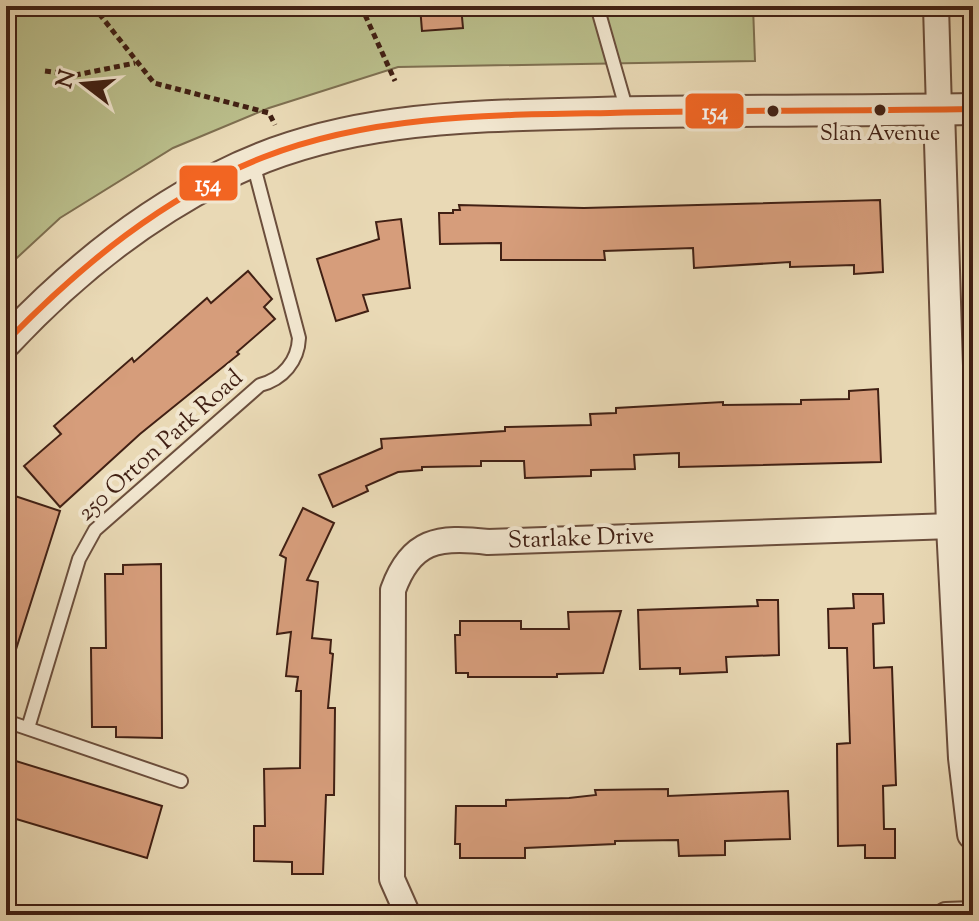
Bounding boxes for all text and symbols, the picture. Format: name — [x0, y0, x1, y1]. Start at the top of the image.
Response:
north arrow — [44, 44, 124, 124]
text: N — [50, 66, 86, 92]
line badge: 154 — [684, 92, 745, 130]
text: 154 — [702, 98, 728, 130]
marker: Slan Avenue — [872, 102, 888, 118]
unlabelled marker — [765, 103, 781, 119]
place label: Slan Avenue — [820, 119, 940, 151]
line badge: 154 — [178, 164, 239, 202]
text: 154 — [195, 170, 221, 202]
street label: 250 Orton Park Road — [71, 362, 252, 530]
street label: Starlake Drive — [507, 519, 655, 559]

